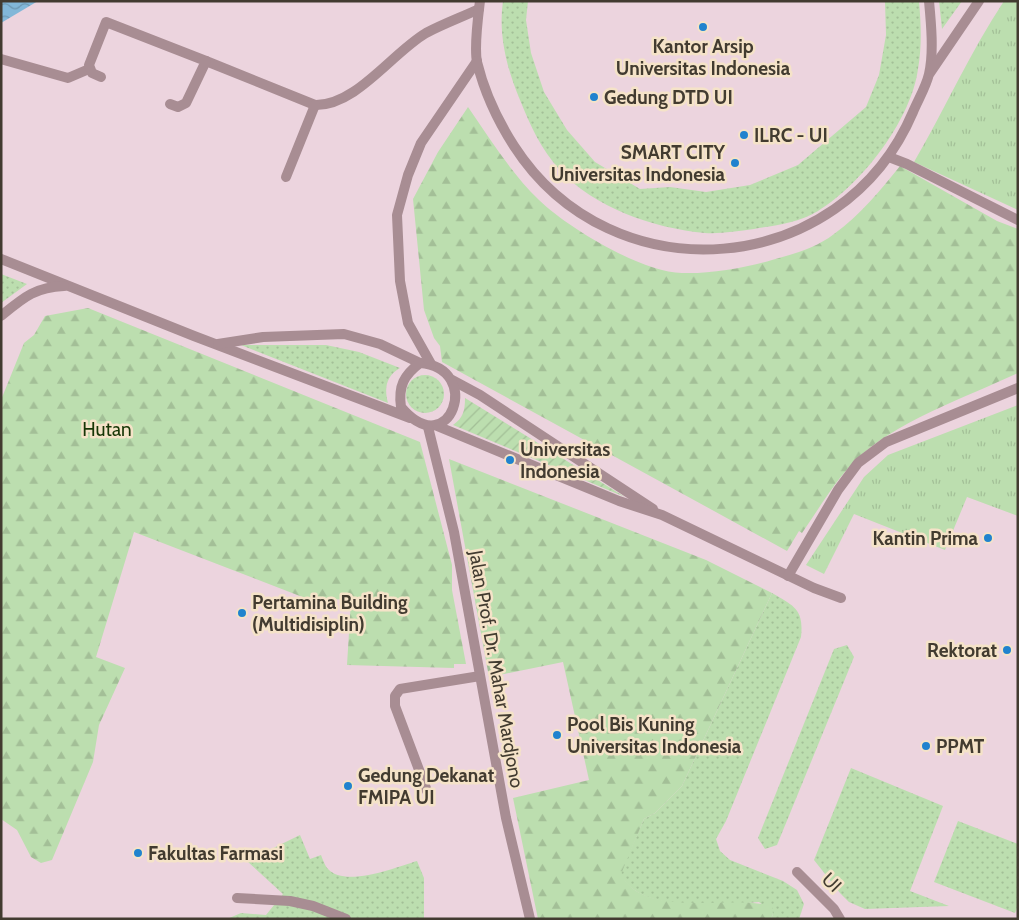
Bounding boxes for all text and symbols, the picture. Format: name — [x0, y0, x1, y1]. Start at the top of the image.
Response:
marker: Kantor Arsip Universitas Indonesia — [697, 21, 709, 33]
place label: Kantor Arsip Universitas Indonesia — [616, 35, 791, 80]
place label: Gedung DTD UI — [604, 86, 733, 109]
marker: Gedung DTD UI — [588, 91, 600, 103]
place label: ILRC - UI — [754, 124, 828, 147]
marker: ILRC - UI — [738, 129, 750, 141]
place label: SMART CITY Universitas Indonesia — [551, 141, 726, 186]
marker: SMART CITY Universitas Indonesia — [729, 157, 741, 169]
park label: Hutan — [82, 418, 132, 441]
place label: Universitas Indonesia — [520, 438, 610, 483]
marker: Universitas Indonesia — [504, 454, 516, 466]
place label: Kantin Prima — [873, 527, 979, 550]
marker: Kantin Prima — [982, 532, 994, 544]
street label: Jalan Prof. Dr. Mahar Mardjono — [464, 547, 529, 790]
place label: Pertamina Building (Multidisiplin) — [252, 591, 408, 636]
marker: Pertamina Building (Multidisiplin) — [236, 607, 248, 619]
place label: Rektorat — [927, 639, 997, 662]
marker: Rektorat — [1001, 644, 1013, 656]
place label: Pool Bis Kuning Universitas Indonesia — [567, 713, 742, 758]
marker: Pool Bis Kuning Universitas Indonesia — [551, 729, 563, 741]
place label: PPMT — [936, 735, 985, 758]
marker: PPMT — [920, 740, 932, 752]
place label: Gedung Dekanat FMIPA UI — [358, 764, 495, 809]
marker: Gedung Dekanat FMIPA UI — [342, 780, 354, 792]
place label: Fakultas Farmasi — [148, 842, 283, 865]
marker: Fakultas Farmasi — [132, 847, 144, 859]
street label: UI — [817, 868, 846, 897]

